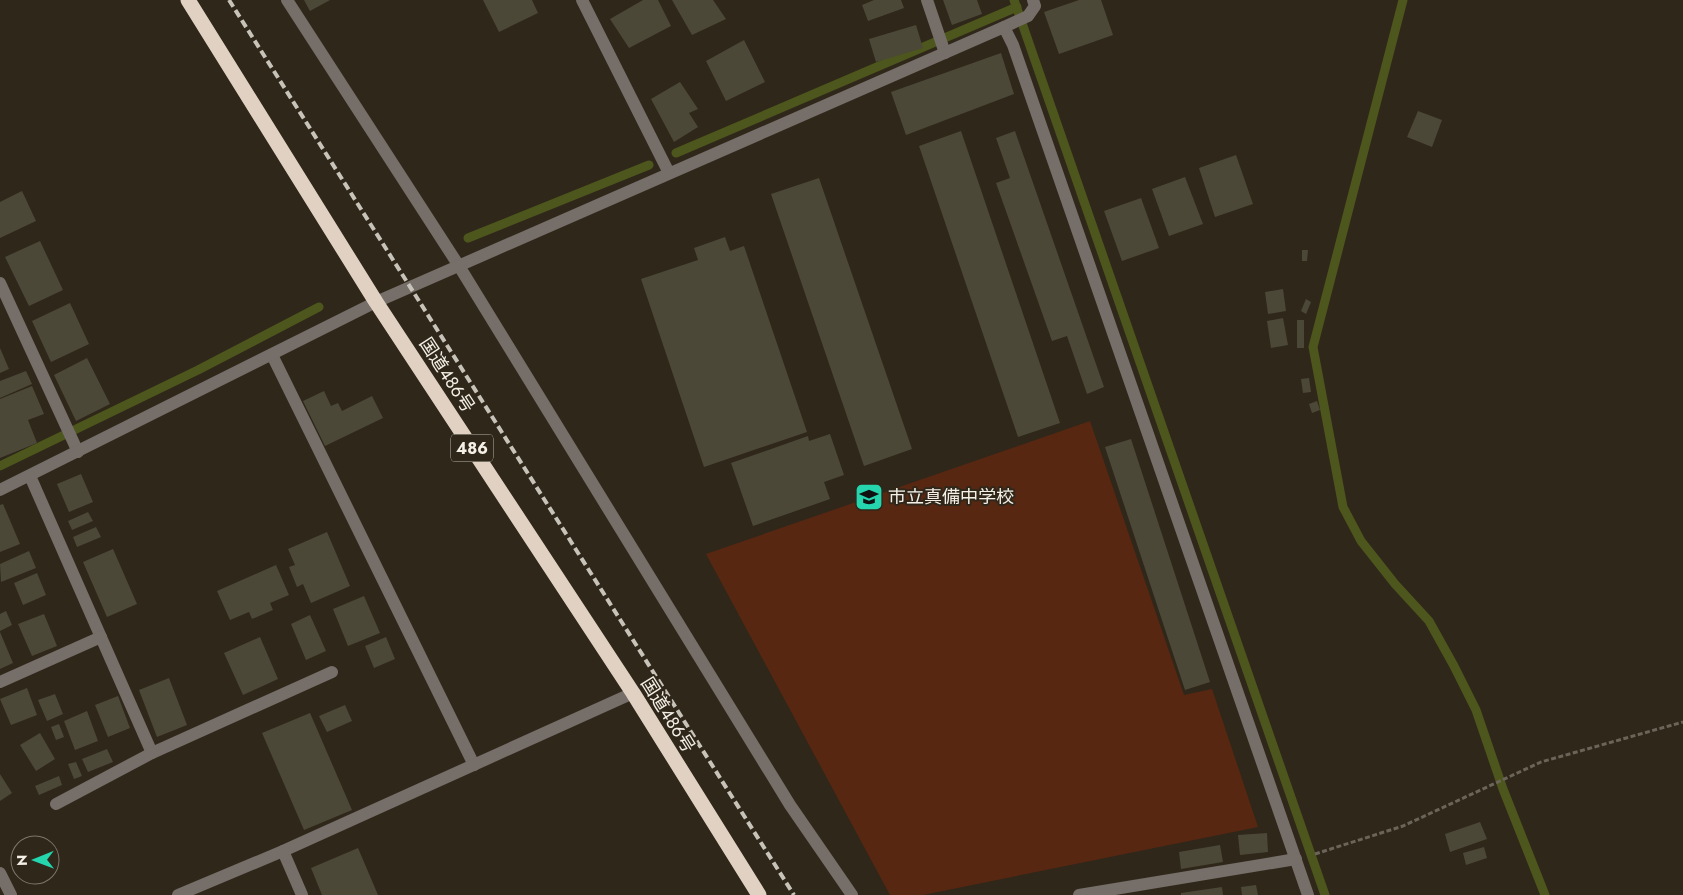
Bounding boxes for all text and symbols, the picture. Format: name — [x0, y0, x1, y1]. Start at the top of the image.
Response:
street label: 国道486号 — [413, 332, 481, 418]
road number: 486 — [451, 434, 493, 462]
school or university icon: 市立真備中学校 — [854, 482, 884, 512]
place label: 市立真備中学校 — [888, 484, 1014, 510]
street label: 国道486号 — [635, 672, 701, 758]
north arrow — [10, 835, 60, 885]
text: N — [12, 854, 32, 866]

